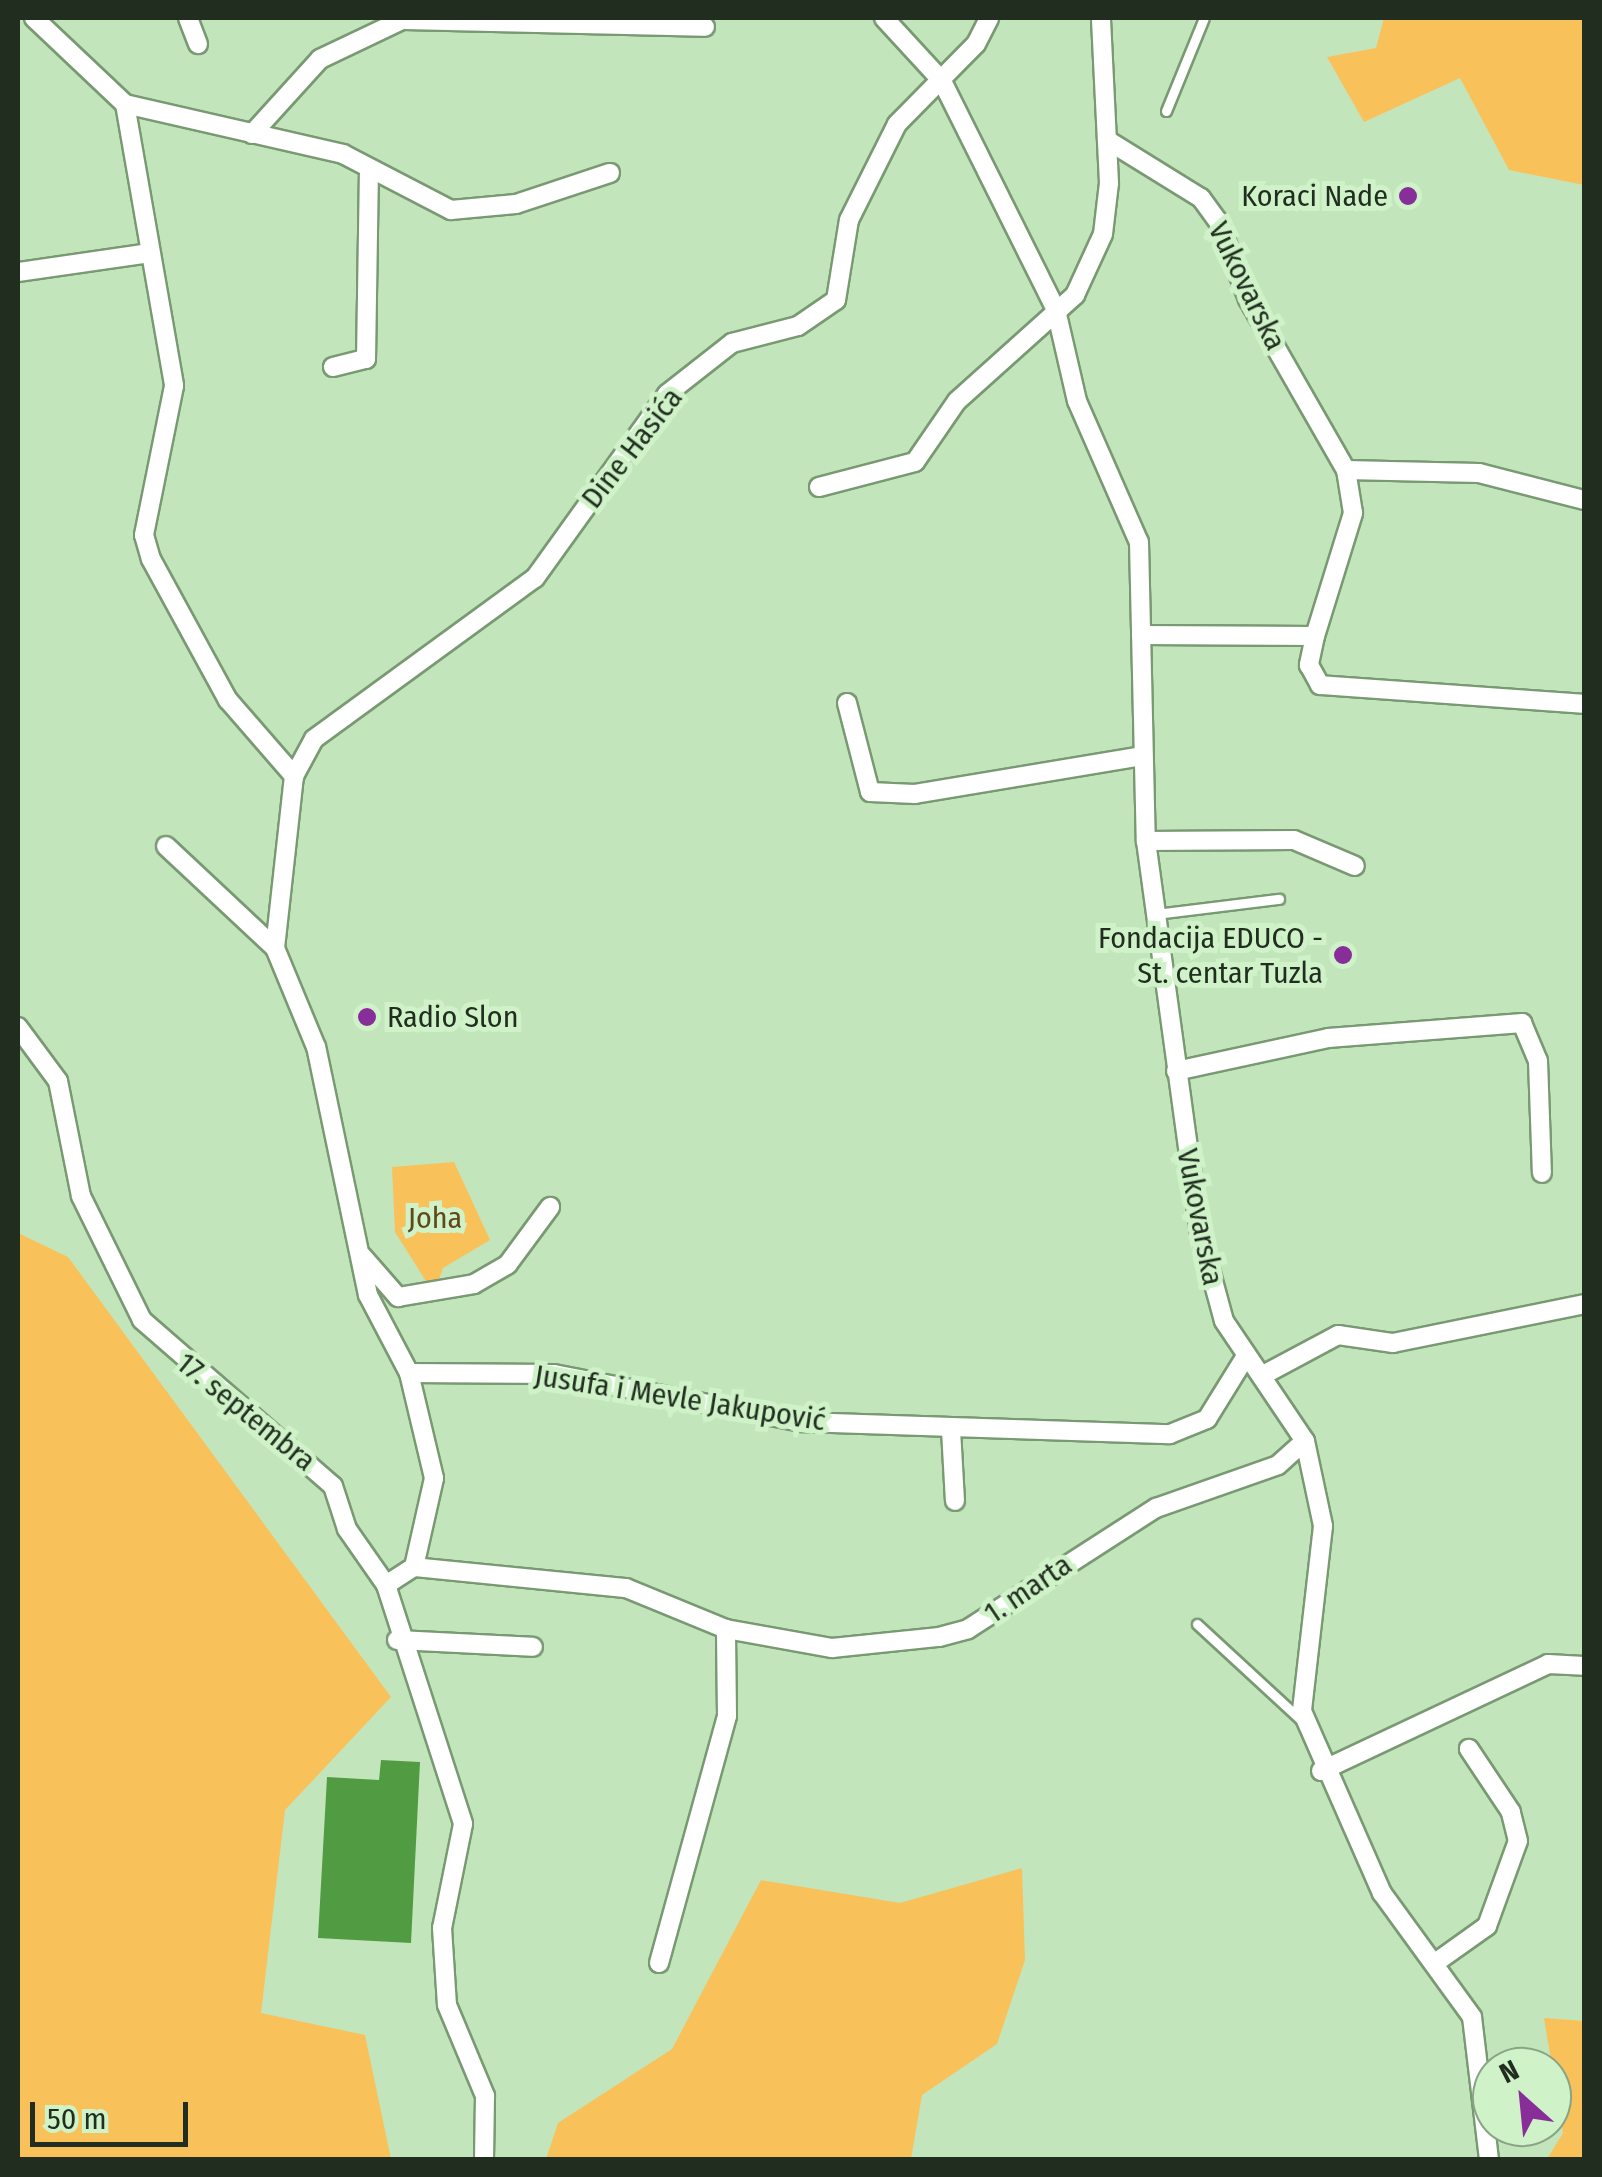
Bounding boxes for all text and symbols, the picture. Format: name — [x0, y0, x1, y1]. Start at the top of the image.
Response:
place label: Koraci Nade — [1241, 178, 1388, 214]
marker: Koraci Nade — [1397, 185, 1419, 207]
street label: Vukovarska — [1200, 216, 1294, 356]
street label: Dine Hasića — [574, 381, 690, 515]
place label: Fondacija EDUCO - St. centar Tuzla — [1098, 920, 1323, 990]
marker: Fondacija EDUCO - St. centar Tuzla — [1332, 944, 1354, 966]
place label: Radio Slon — [387, 999, 518, 1035]
marker: Radio Slon — [356, 1006, 378, 1028]
street label: Vukovarska — [1169, 1146, 1231, 1288]
park label: Joha — [408, 1200, 462, 1236]
street label: 17. septembra — [169, 1345, 323, 1479]
street label: Jusufa i Mevle Jakupović — [532, 1357, 828, 1439]
street label: 1. marta — [977, 1547, 1079, 1631]
north arrow — [1472, 2047, 1572, 2147]
text: N — [1494, 2053, 1524, 2090]
scale bar — [35, 2082, 192, 2144]
text: 50 m — [47, 2101, 107, 2137]

